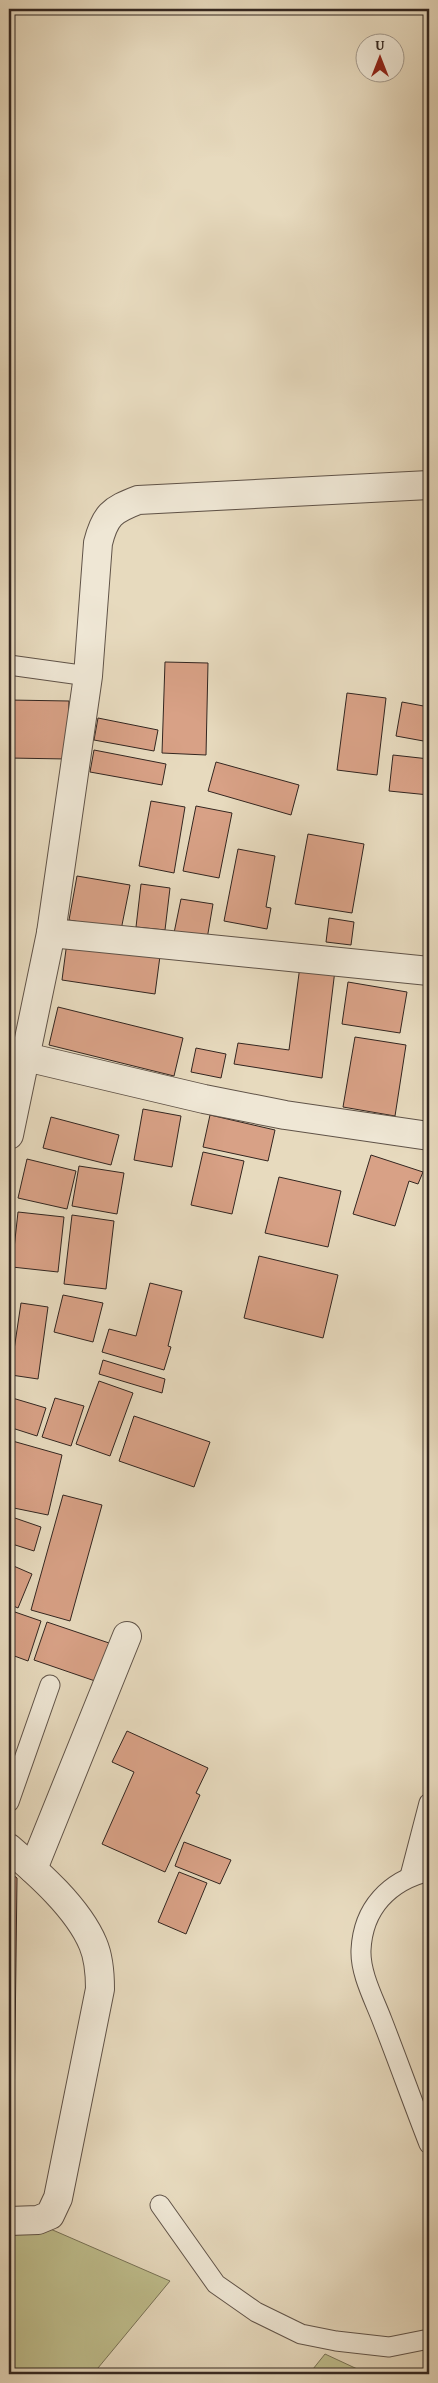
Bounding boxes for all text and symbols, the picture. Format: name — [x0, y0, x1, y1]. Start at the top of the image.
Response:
north arrow — [356, 32, 406, 82]
text: U — [375, 35, 385, 55]

